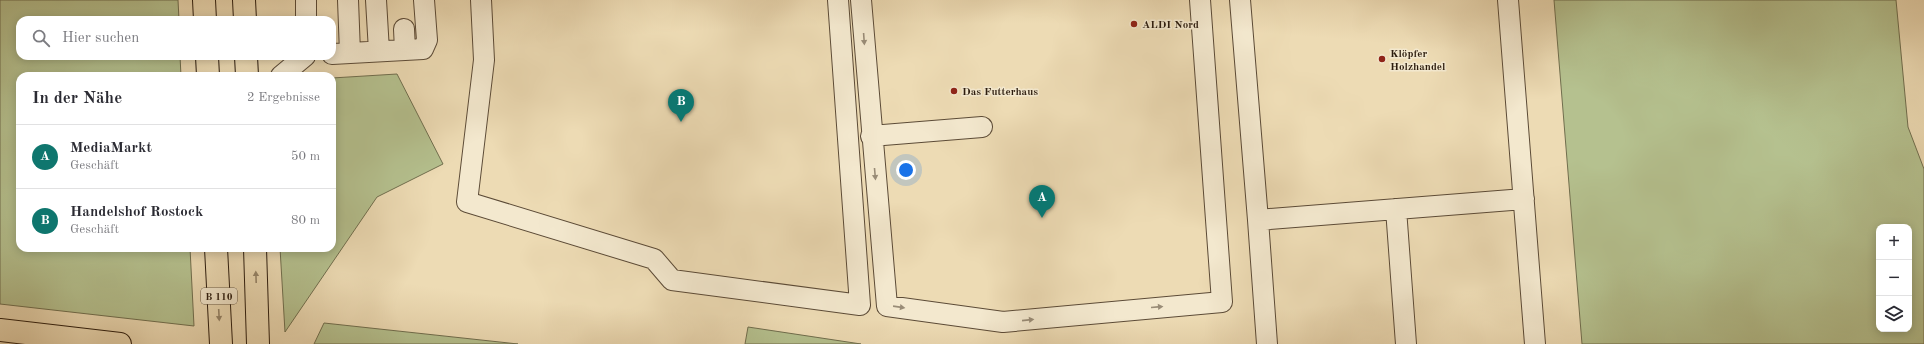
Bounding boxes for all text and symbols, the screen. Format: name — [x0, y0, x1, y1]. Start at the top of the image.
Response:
search box — [16, 16, 336, 60]
marker: ALDI Nord — [1129, 19, 1139, 29]
place label: ALDI Nord — [1142, 20, 1199, 31]
icon: search — [30, 27, 52, 49]
text: Hier suchen — [62, 31, 139, 46]
one-way arrow — [861, 33, 868, 45]
place label: Klöpfer Holzhandel — [1390, 49, 1446, 73]
marker: Klöpfer Holzhandel — [1377, 54, 1387, 64]
marker: Das Futterhaus — [949, 86, 959, 96]
place label: Das Futterhaus — [962, 87, 1038, 98]
pin: B — [668, 89, 694, 122]
text: In der Nähe — [32, 90, 122, 107]
text: 2 Ergebnisse — [247, 91, 320, 104]
text: MediaMarkt — [70, 141, 152, 156]
text: A — [40, 150, 50, 163]
text: 50 m — [291, 150, 320, 163]
text: Geschäft — [70, 159, 119, 172]
your location — [896, 160, 916, 180]
one-way arrow — [872, 168, 878, 180]
pin: A — [1029, 185, 1055, 218]
text: Handelshof Rostock — [70, 205, 203, 220]
text: B — [40, 214, 50, 227]
text: 80 m — [291, 214, 320, 227]
text: Geschäft — [70, 223, 119, 236]
map controls — [1876, 224, 1912, 332]
button: + — [1876, 224, 1912, 260]
button: − — [1876, 260, 1912, 296]
one-way arrow — [253, 270, 259, 283]
road number: B 110 — [201, 288, 237, 304]
button: layers — [1876, 296, 1912, 332]
one-way arrow — [893, 304, 905, 310]
one-way arrow — [1151, 304, 1163, 311]
one-way arrow — [216, 309, 223, 321]
one-way arrow — [1022, 316, 1034, 323]

